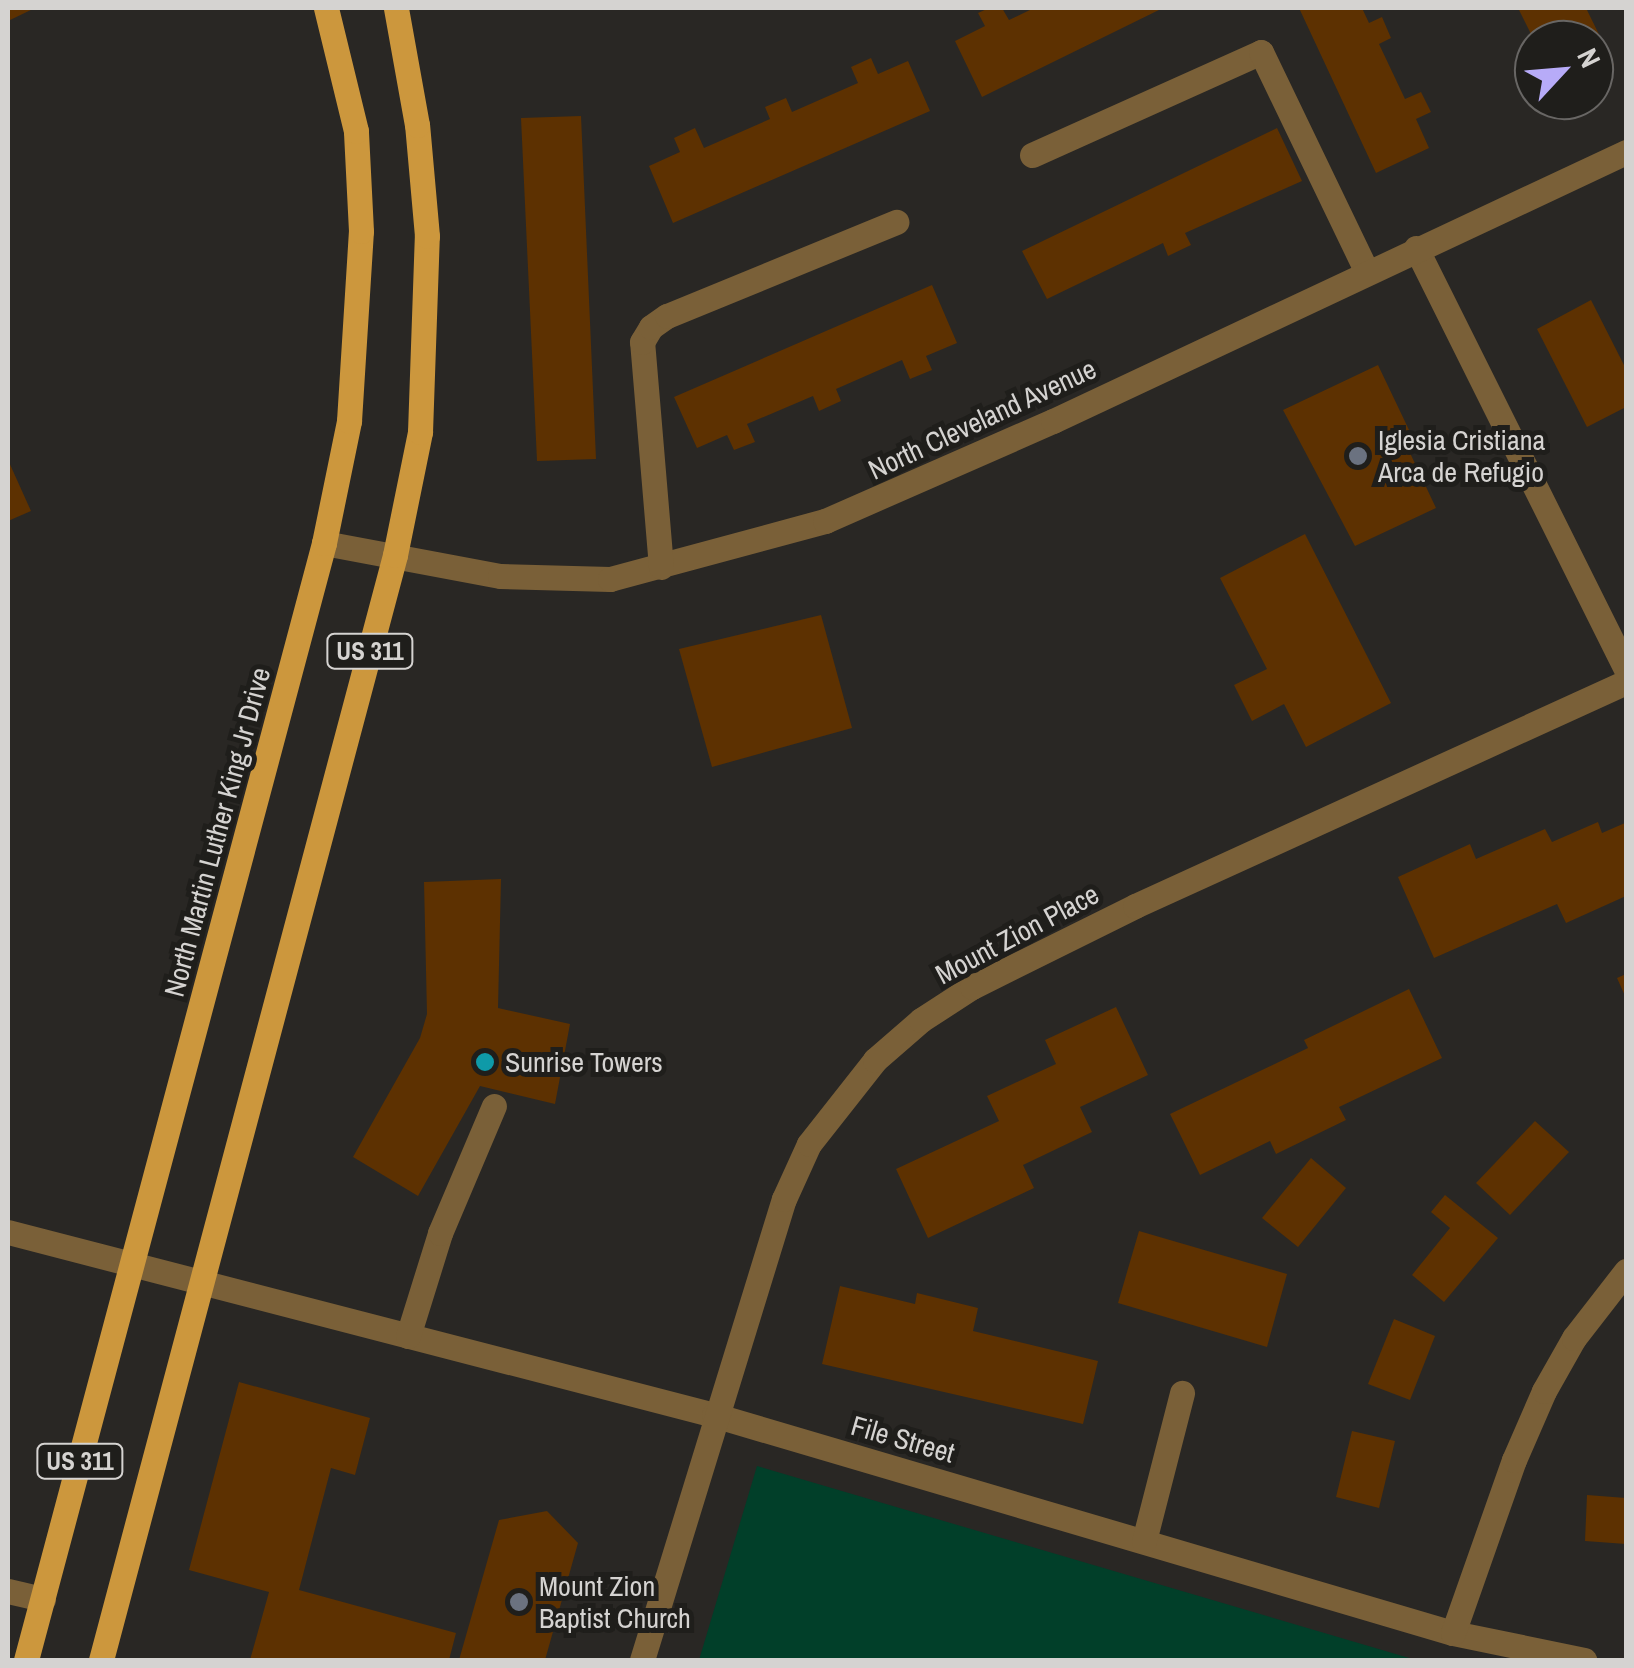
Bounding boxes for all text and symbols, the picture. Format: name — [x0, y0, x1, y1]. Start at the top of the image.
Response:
north arrow — [1514, 20, 1614, 120]
text: N — [1568, 42, 1610, 73]
street label: North Cleveland Avenue — [862, 351, 1102, 487]
place label: Iglesia Cristiana Arca de Refugio — [1378, 423, 1545, 489]
marker: Iglesia Cristiana Arca de Refugio — [1347, 445, 1369, 467]
road number: US 311 — [325, 631, 415, 671]
street label: North Martin Luther King Jr Drive — [157, 664, 277, 1000]
street label: Mount Zion Place — [930, 877, 1104, 991]
place label: Sunrise Towers — [505, 1045, 663, 1079]
marker: Sunrise Towers — [474, 1051, 496, 1073]
street label: File Street — [847, 1408, 959, 1470]
road number: US 311 — [35, 1441, 125, 1481]
place label: Mount Zion Baptist Church — [539, 1569, 691, 1635]
marker: Mount Zion Baptist Church — [508, 1591, 530, 1613]

